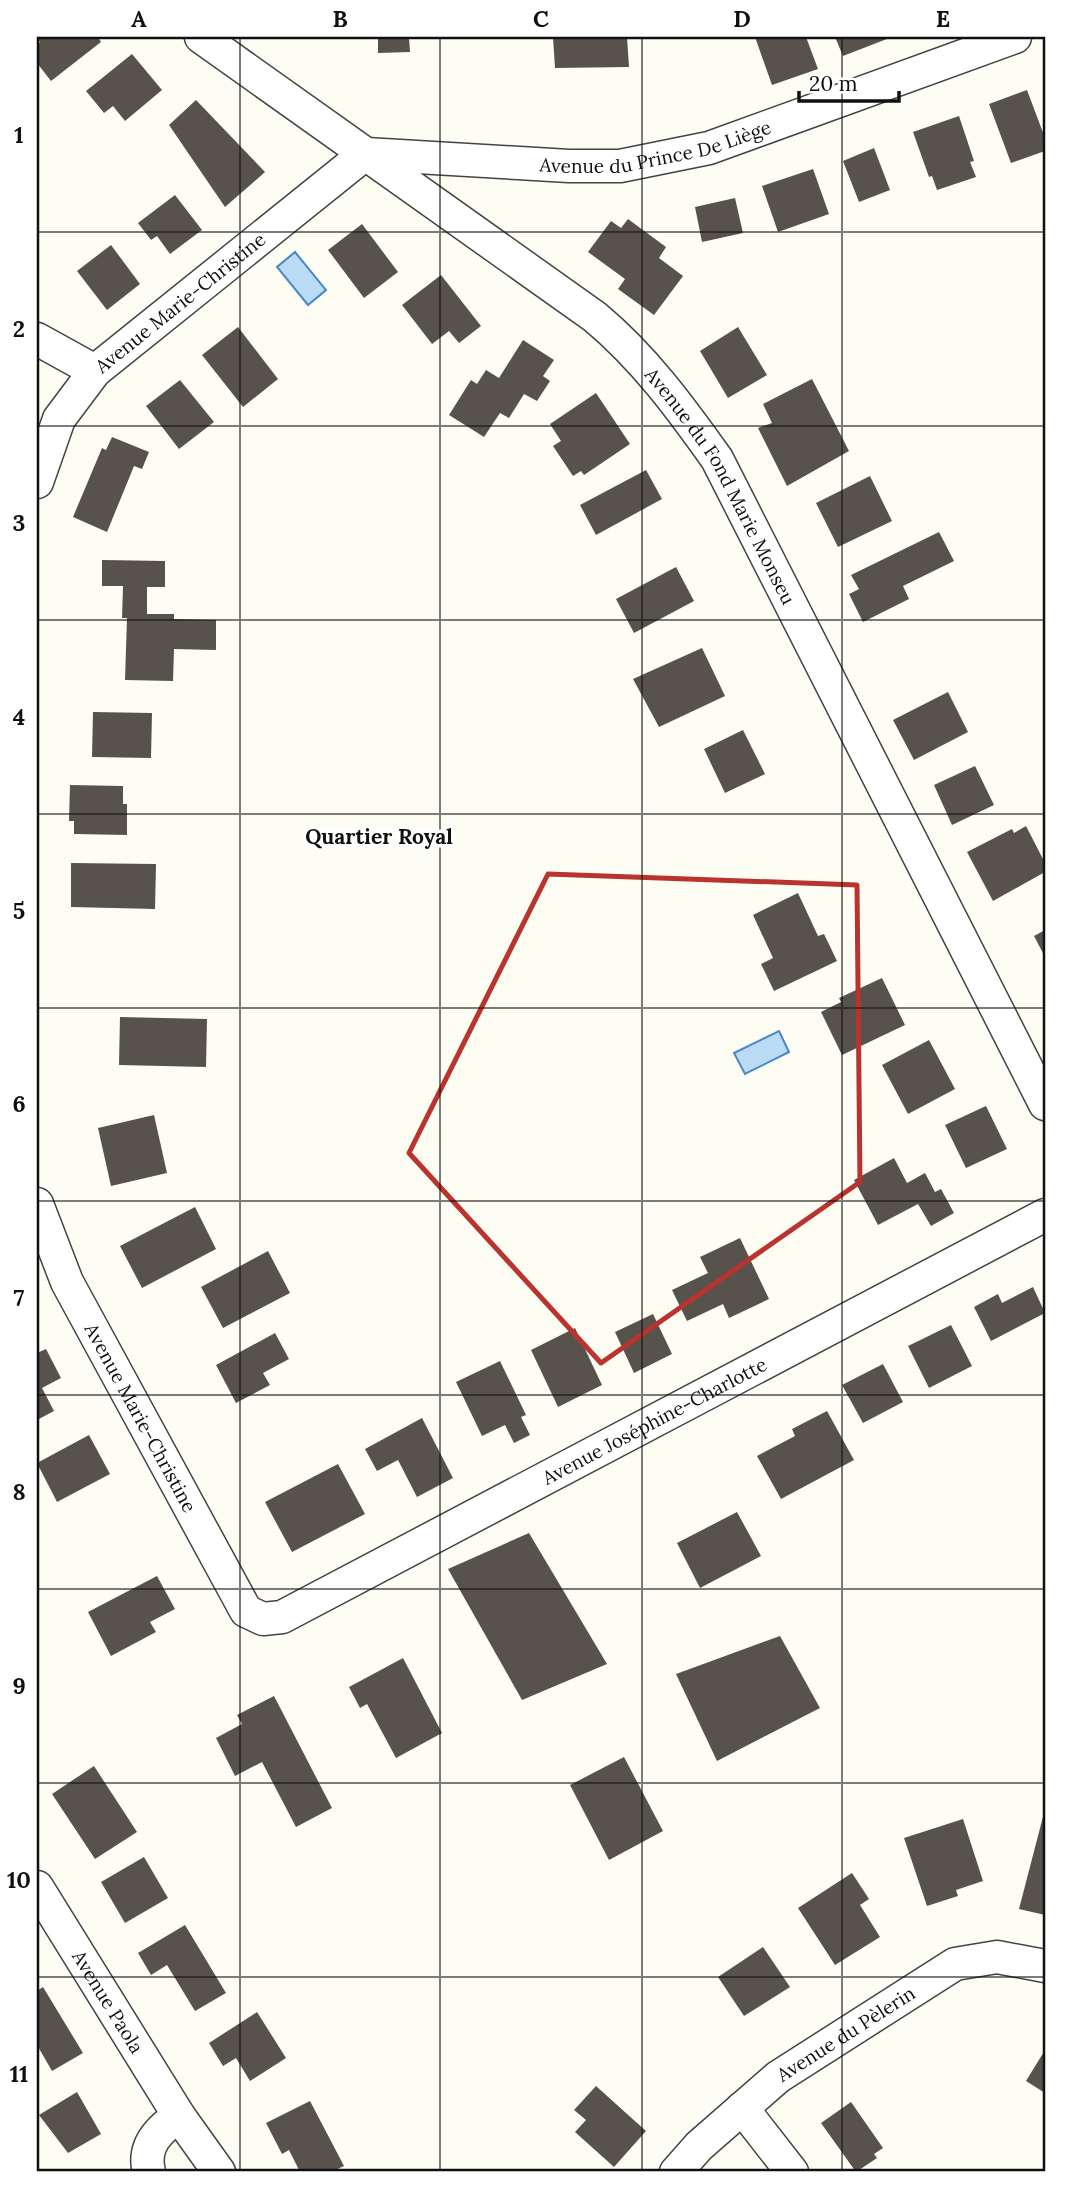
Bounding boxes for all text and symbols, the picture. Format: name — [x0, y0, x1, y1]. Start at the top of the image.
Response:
text: A — [131, 4, 147, 33]
text: B — [332, 4, 348, 33]
text: C — [533, 4, 549, 33]
text: D — [733, 4, 751, 33]
text: E — [936, 4, 950, 33]
scale bar — [799, 60, 898, 104]
text: 20 m — [809, 70, 858, 97]
street label: Avenue du Prince De Liège — [538, 115, 774, 178]
text: 1 — [14, 120, 24, 149]
street label: Avenue Marie-Christine — [89, 227, 270, 379]
text: 2 — [13, 314, 25, 343]
street label: Avenue du Fond Marie Monseu — [639, 362, 801, 608]
text: 3 — [13, 508, 25, 537]
text: 4 — [13, 702, 25, 731]
district label: Quartier Royal — [305, 823, 453, 850]
text: 5 — [13, 896, 25, 925]
text: 6 — [12, 1089, 26, 1118]
text: 7 — [14, 1283, 25, 1312]
street label: Avenue Marie-Christine — [79, 1318, 202, 1516]
street label: Avenue Joséphine-Charlotte — [537, 1352, 771, 1490]
text: 8 — [12, 1477, 26, 1506]
text: 9 — [12, 1671, 26, 1700]
text: 10 — [7, 1865, 31, 1894]
street label: Avenue Paola — [67, 1945, 149, 2058]
street label: Avenue du Pèlerin — [771, 1981, 919, 2087]
text: 11 — [10, 2059, 28, 2088]

